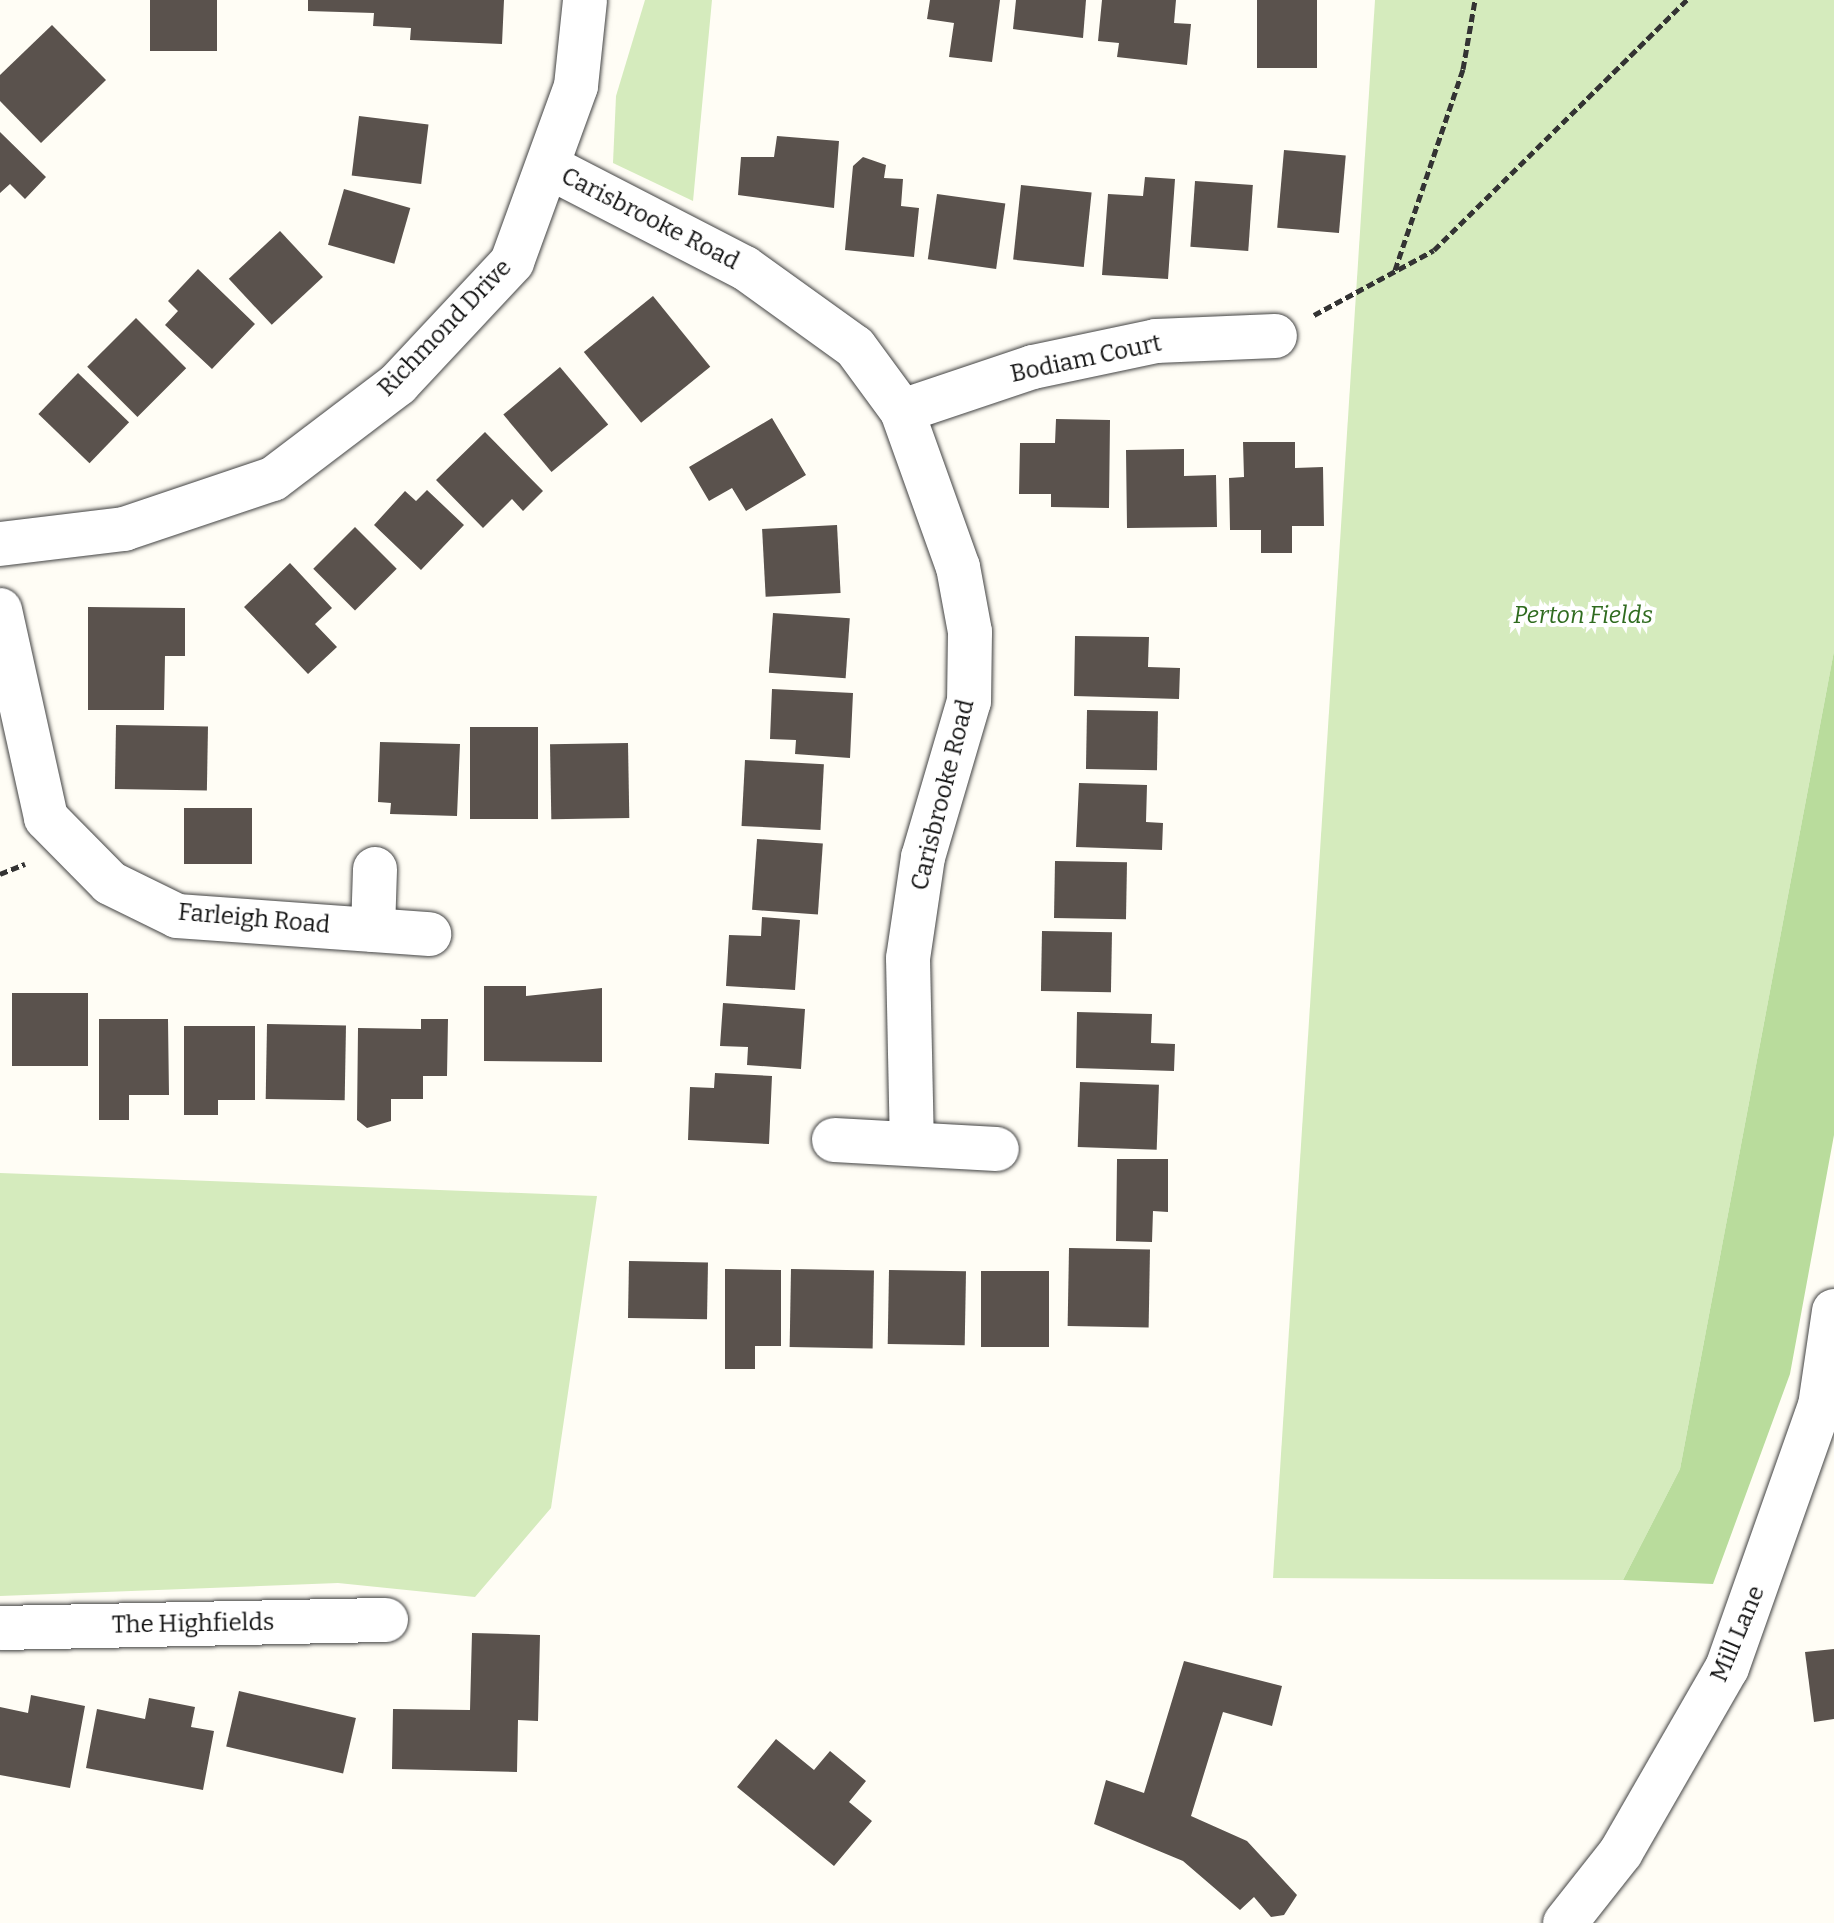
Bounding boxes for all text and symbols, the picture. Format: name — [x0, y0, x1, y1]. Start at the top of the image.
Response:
street label: Carisbrooke Road — [556, 162, 744, 276]
street label: Richmond Drive — [372, 253, 518, 403]
street label: Bodiam Court — [1008, 329, 1164, 389]
park label: Perton Fields — [1513, 602, 1653, 630]
street label: Carisbrooke Road — [905, 697, 981, 893]
street label: Farleigh Road — [177, 898, 331, 940]
street label: Mill Lane — [1705, 1582, 1771, 1686]
street label: The Highfields — [112, 1608, 274, 1640]

